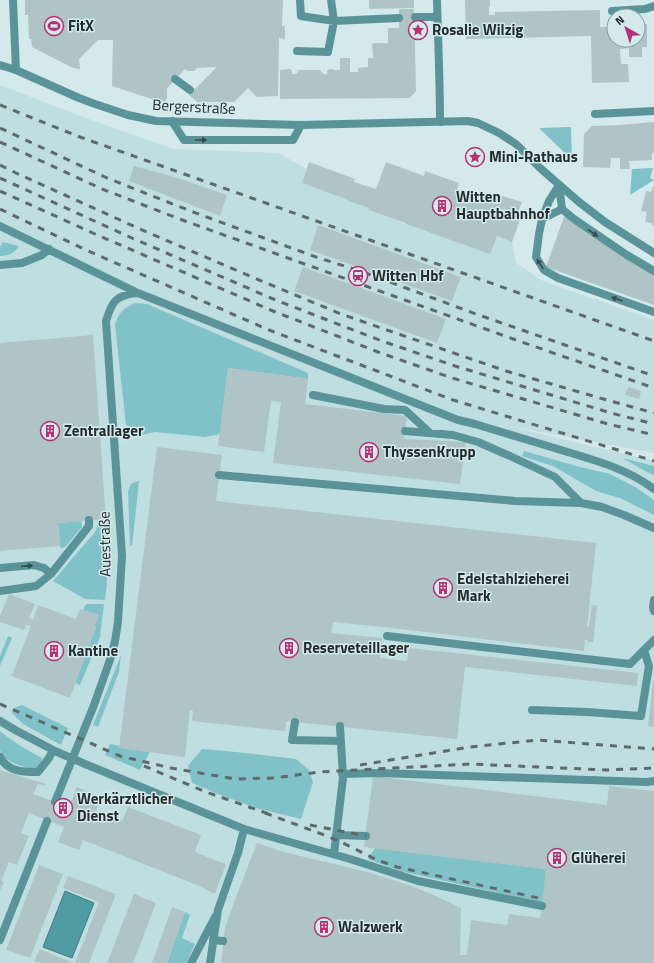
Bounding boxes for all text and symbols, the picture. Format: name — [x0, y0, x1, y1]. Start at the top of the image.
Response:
north arrow — [606, 8, 646, 48]
text: N — [612, 12, 628, 29]
place label: FitX — [68, 14, 94, 37]
sports icon: FitX — [43, 15, 65, 37]
place label: Rosalie Wilzig — [432, 18, 523, 41]
place icon: Rosalie Wilzig — [407, 19, 429, 41]
street label: Bergerstraße — [152, 93, 236, 120]
one-way arrow — [195, 137, 208, 143]
place label: Mini-Rathaus — [489, 145, 578, 168]
place icon: Mini-Rathaus — [464, 146, 486, 168]
place label: Witten Hauptbahnhof — [456, 185, 550, 225]
building icon: Witten Hauptbahnhof — [431, 195, 453, 217]
one-way arrow — [588, 229, 598, 237]
one-way arrow — [537, 258, 544, 270]
place label: Witten Hbf — [372, 264, 444, 287]
station icon: Witten Hbf — [347, 265, 369, 287]
one-way arrow — [611, 296, 623, 302]
place label: Zentrallager — [64, 419, 144, 442]
building icon: Zentrallager — [39, 420, 61, 442]
place label: ThyssenKrupp — [383, 440, 476, 463]
building icon: ThyssenKrupp — [358, 441, 380, 463]
street label: Auestraße — [92, 511, 117, 577]
one-way arrow — [21, 562, 33, 569]
place label: Edelstahlzieherei Mark — [457, 567, 569, 607]
building icon: Edelstahlzieherei Mark — [432, 577, 454, 599]
place label: Reserveteillager — [303, 636, 410, 659]
building icon: Reserveteillager — [278, 637, 300, 659]
place label: Kantine — [68, 639, 118, 662]
building icon: Kantine — [43, 640, 65, 662]
place label: Werkärztlicher Dienst — [77, 787, 174, 827]
building icon: Werkärztlicher Dienst — [52, 797, 74, 819]
place label: Glüherei — [571, 846, 626, 869]
building icon: Glüherei — [546, 847, 568, 869]
place label: Walzwerk — [338, 915, 403, 938]
building icon: Walzwerk — [313, 916, 335, 938]

